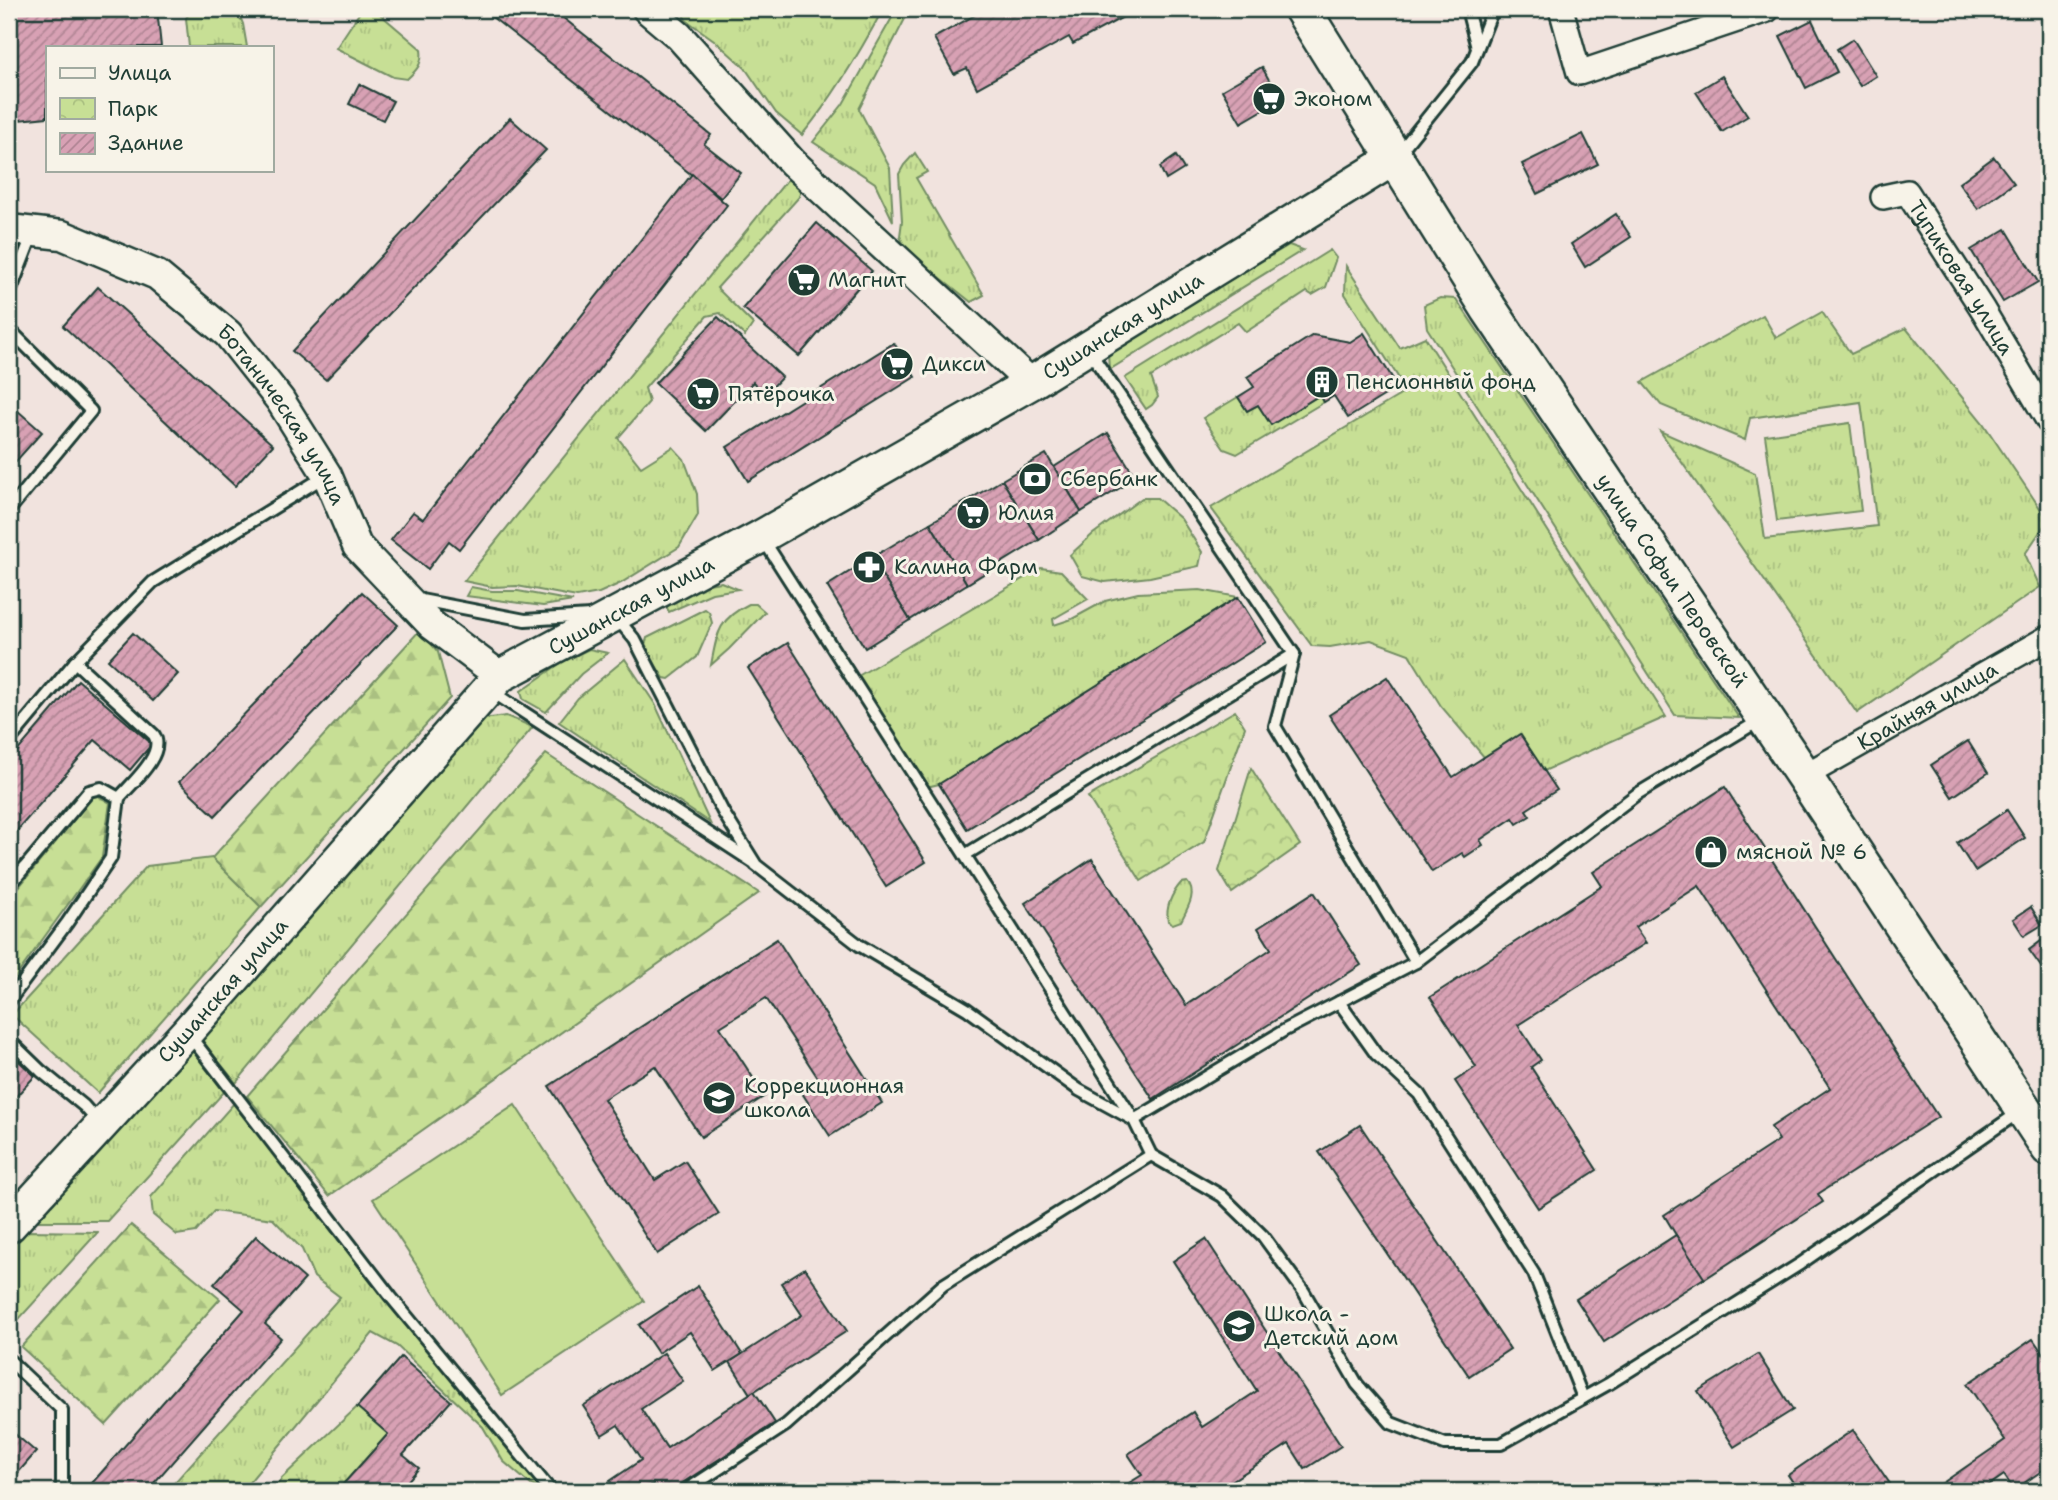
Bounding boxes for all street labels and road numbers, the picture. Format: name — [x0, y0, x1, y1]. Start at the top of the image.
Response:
street label: Тупиковая улица — [1902, 195, 2021, 360]
street label: Сушанская улица — [1037, 266, 1209, 387]
street label: Ботаническая улица — [212, 317, 352, 509]
street label: улица Софьи Перовской — [1590, 468, 1754, 693]
street label: Сушанская улица — [543, 550, 719, 662]
street label: Крайняя улица — [1852, 655, 2003, 757]
street label: Сушанская улица — [151, 912, 295, 1069]

